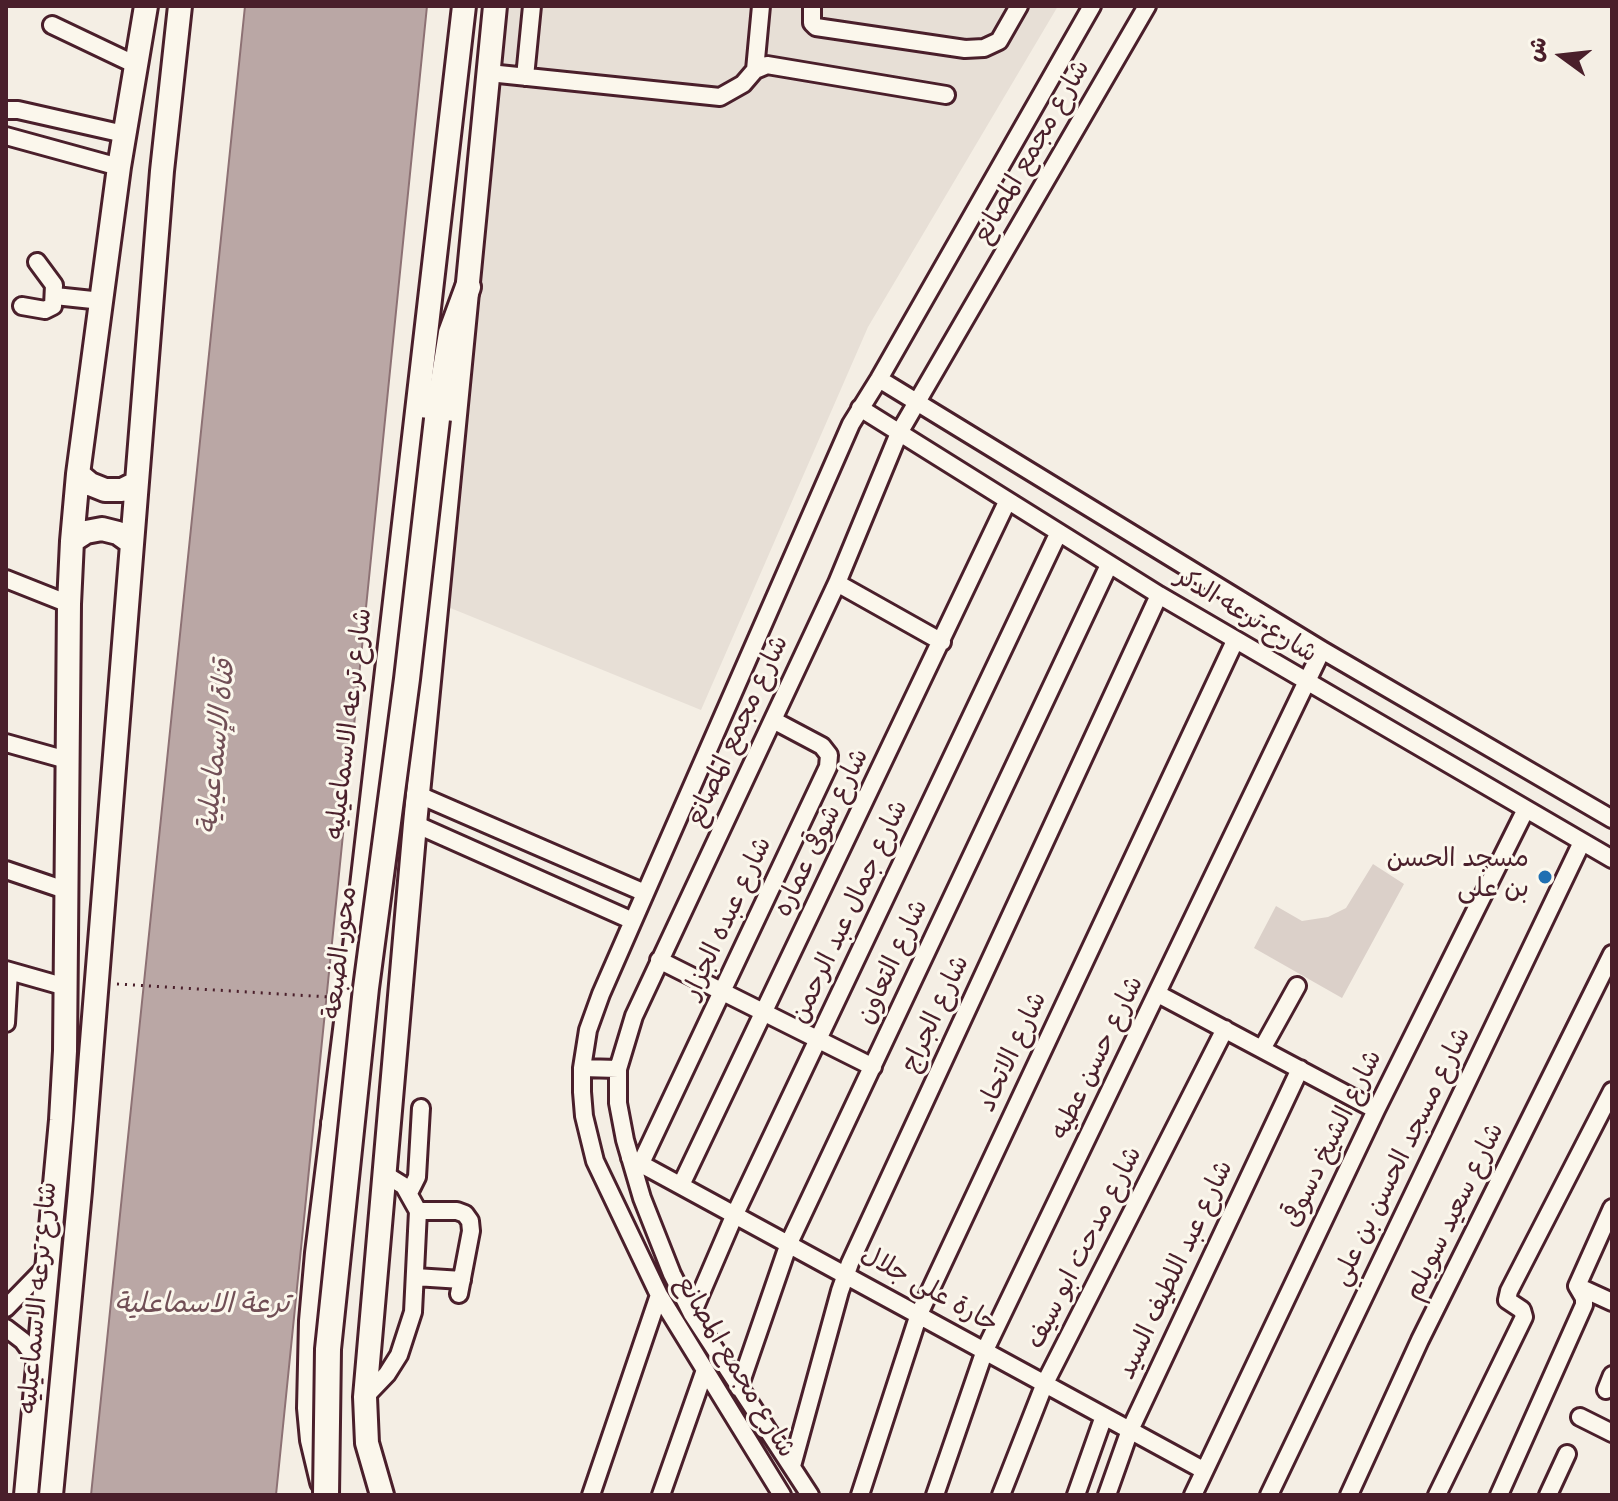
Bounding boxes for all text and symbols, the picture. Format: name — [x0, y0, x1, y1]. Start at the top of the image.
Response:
north arrow — [1522, 16, 1602, 96]
text: ش — [1520, 34, 1557, 66]
street label: شارع مجمع المصانع — [969, 56, 1099, 250]
street label: شارع ترعه الدكر — [1169, 564, 1321, 672]
street label: شارع ترعه الاسماعيليه — [322, 607, 382, 841]
street label: شارع مجمع المصانع — [682, 632, 798, 832]
water label: قناة الإسماعيلية — [194, 658, 246, 836]
street label: شارع شوقى عماره — [770, 745, 878, 923]
street label: شارع جمال عبد الرحمن — [787, 796, 917, 1030]
street label: شارع عبده الجزار — [679, 833, 781, 1005]
place label: مسجد الحسن بن على — [1386, 846, 1529, 908]
marker: مسجد الحسن بن على — [1536, 868, 1554, 886]
street label: محور الضبعة — [319, 885, 367, 1021]
street label: شارع التعاون — [853, 896, 937, 1030]
street label: شارع الجراج — [897, 952, 979, 1078]
street label: شارع حسن عطيه — [1047, 972, 1153, 1146]
street label: شارع الاتحاد — [974, 988, 1056, 1118]
street label: شارع مسجد الحسن بن علي — [1328, 1024, 1480, 1292]
street label: شارع الشيخ دسوقى — [1279, 1046, 1391, 1234]
street label: شارع سعيد سويلم — [1401, 1119, 1513, 1307]
street label: شارع مدحت ابو سيف — [1022, 1143, 1152, 1355]
street label: شارع عبد اللطيف السيد — [1114, 1157, 1242, 1385]
street label: شارع ترعه الاسماعيليه — [15, 1181, 67, 1415]
street label: حارة على جلال — [854, 1241, 1002, 1343]
street label: شارع مجمع المصانع — [666, 1271, 800, 1465]
water label: ترعة الاسماعلية — [115, 1290, 289, 1324]

